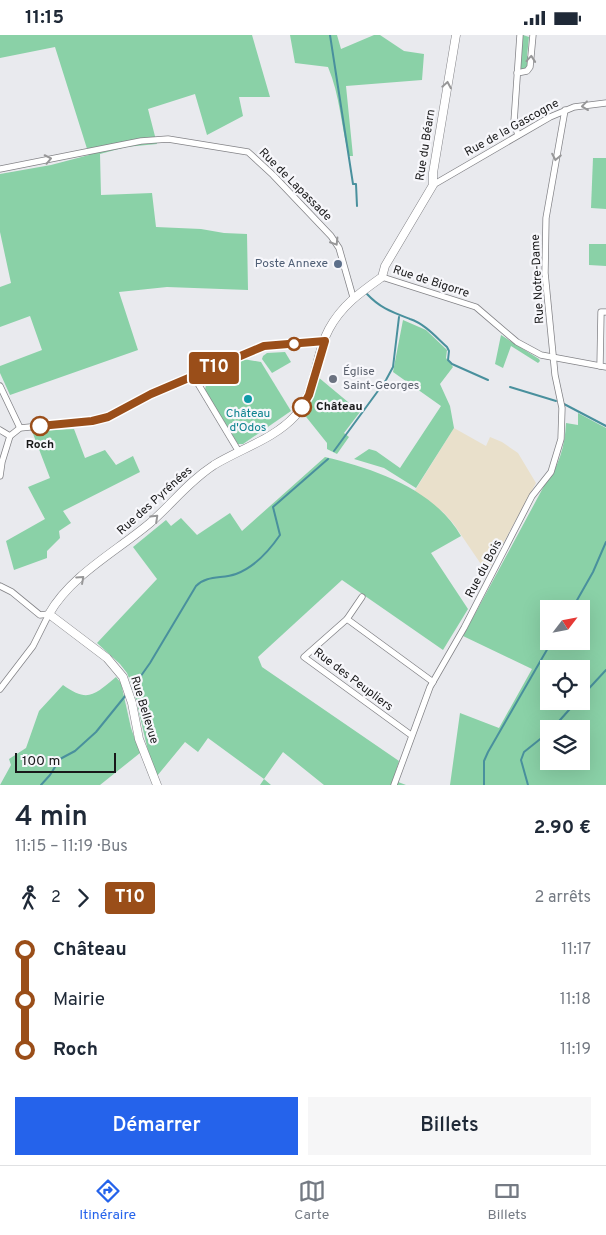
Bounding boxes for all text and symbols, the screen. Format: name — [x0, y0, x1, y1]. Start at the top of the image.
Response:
text: 11:15 — [25, 6, 64, 30]
one-way arrow — [525, 55, 536, 63]
one-way arrow — [442, 81, 452, 90]
street label: Rue de la Gascogne — [462, 95, 562, 161]
one-way arrow — [581, 100, 589, 111]
street label: Rue du Béarn — [412, 108, 440, 182]
street label: Rue de Lapassade — [255, 145, 335, 225]
one-way arrow — [551, 153, 561, 162]
one-way arrow — [43, 155, 52, 165]
street label: Rue Notre-Dame — [528, 234, 548, 324]
one-way arrow — [329, 237, 338, 246]
place label: Poste Annexe — [255, 256, 328, 272]
marker: Poste Annexe — [332, 258, 344, 270]
street label: Rue de Bigorre — [391, 262, 471, 302]
unlabelled marker — [287, 337, 301, 351]
line badge: T10 — [185, 352, 243, 384]
text: T10 — [199, 356, 229, 379]
place label: Église Saint-Georges — [343, 364, 420, 394]
marker: Église Saint-Georges — [327, 373, 339, 385]
marker: Château d'Odos — [242, 393, 254, 405]
marker: Château — [292, 397, 312, 417]
place label: Château — [316, 399, 363, 415]
place label: Château d'Odos — [226, 406, 270, 436]
marker: Roch — [30, 416, 50, 436]
place label: Roch — [26, 437, 54, 453]
street label: Rue des Pyrénées — [114, 463, 196, 539]
one-way arrow — [149, 515, 158, 524]
street label: Rue du Bois — [462, 537, 506, 601]
one-way arrow — [75, 575, 84, 584]
north arrow — [540, 600, 590, 650]
map controls — [540, 600, 590, 770]
street label: Rue des Peupliers — [310, 645, 396, 715]
button: locate — [540, 660, 590, 710]
street label: Rue Bellevue — [126, 674, 162, 746]
button: layers — [540, 720, 590, 770]
scale bar — [15, 750, 116, 773]
text: 100 m — [22, 753, 60, 770]
text: 4 min — [15, 800, 88, 836]
text: 2.90 € — [534, 816, 591, 840]
text: 11:15 – 11:19 · Bus — [15, 837, 128, 857]
icon: walk — [15, 884, 43, 912]
icon: forward — [69, 884, 97, 912]
text: T10 — [115, 886, 145, 909]
text: 2 — [51, 888, 61, 908]
text: 2 arrêts — [534, 888, 591, 908]
text: Château — [53, 938, 127, 962]
text: 11:17 — [561, 940, 591, 960]
text: Mairie — [53, 988, 105, 1012]
text: 11:18 — [560, 990, 591, 1010]
text: Roch — [53, 1038, 98, 1062]
text: 11:19 — [560, 1040, 591, 1060]
button: Démarrer — [15, 1097, 298, 1155]
button: Billets — [308, 1097, 591, 1155]
tab: Itinéraire — [79, 1177, 136, 1224]
tab: Carte — [294, 1177, 329, 1224]
tab: Billets — [488, 1177, 527, 1224]

